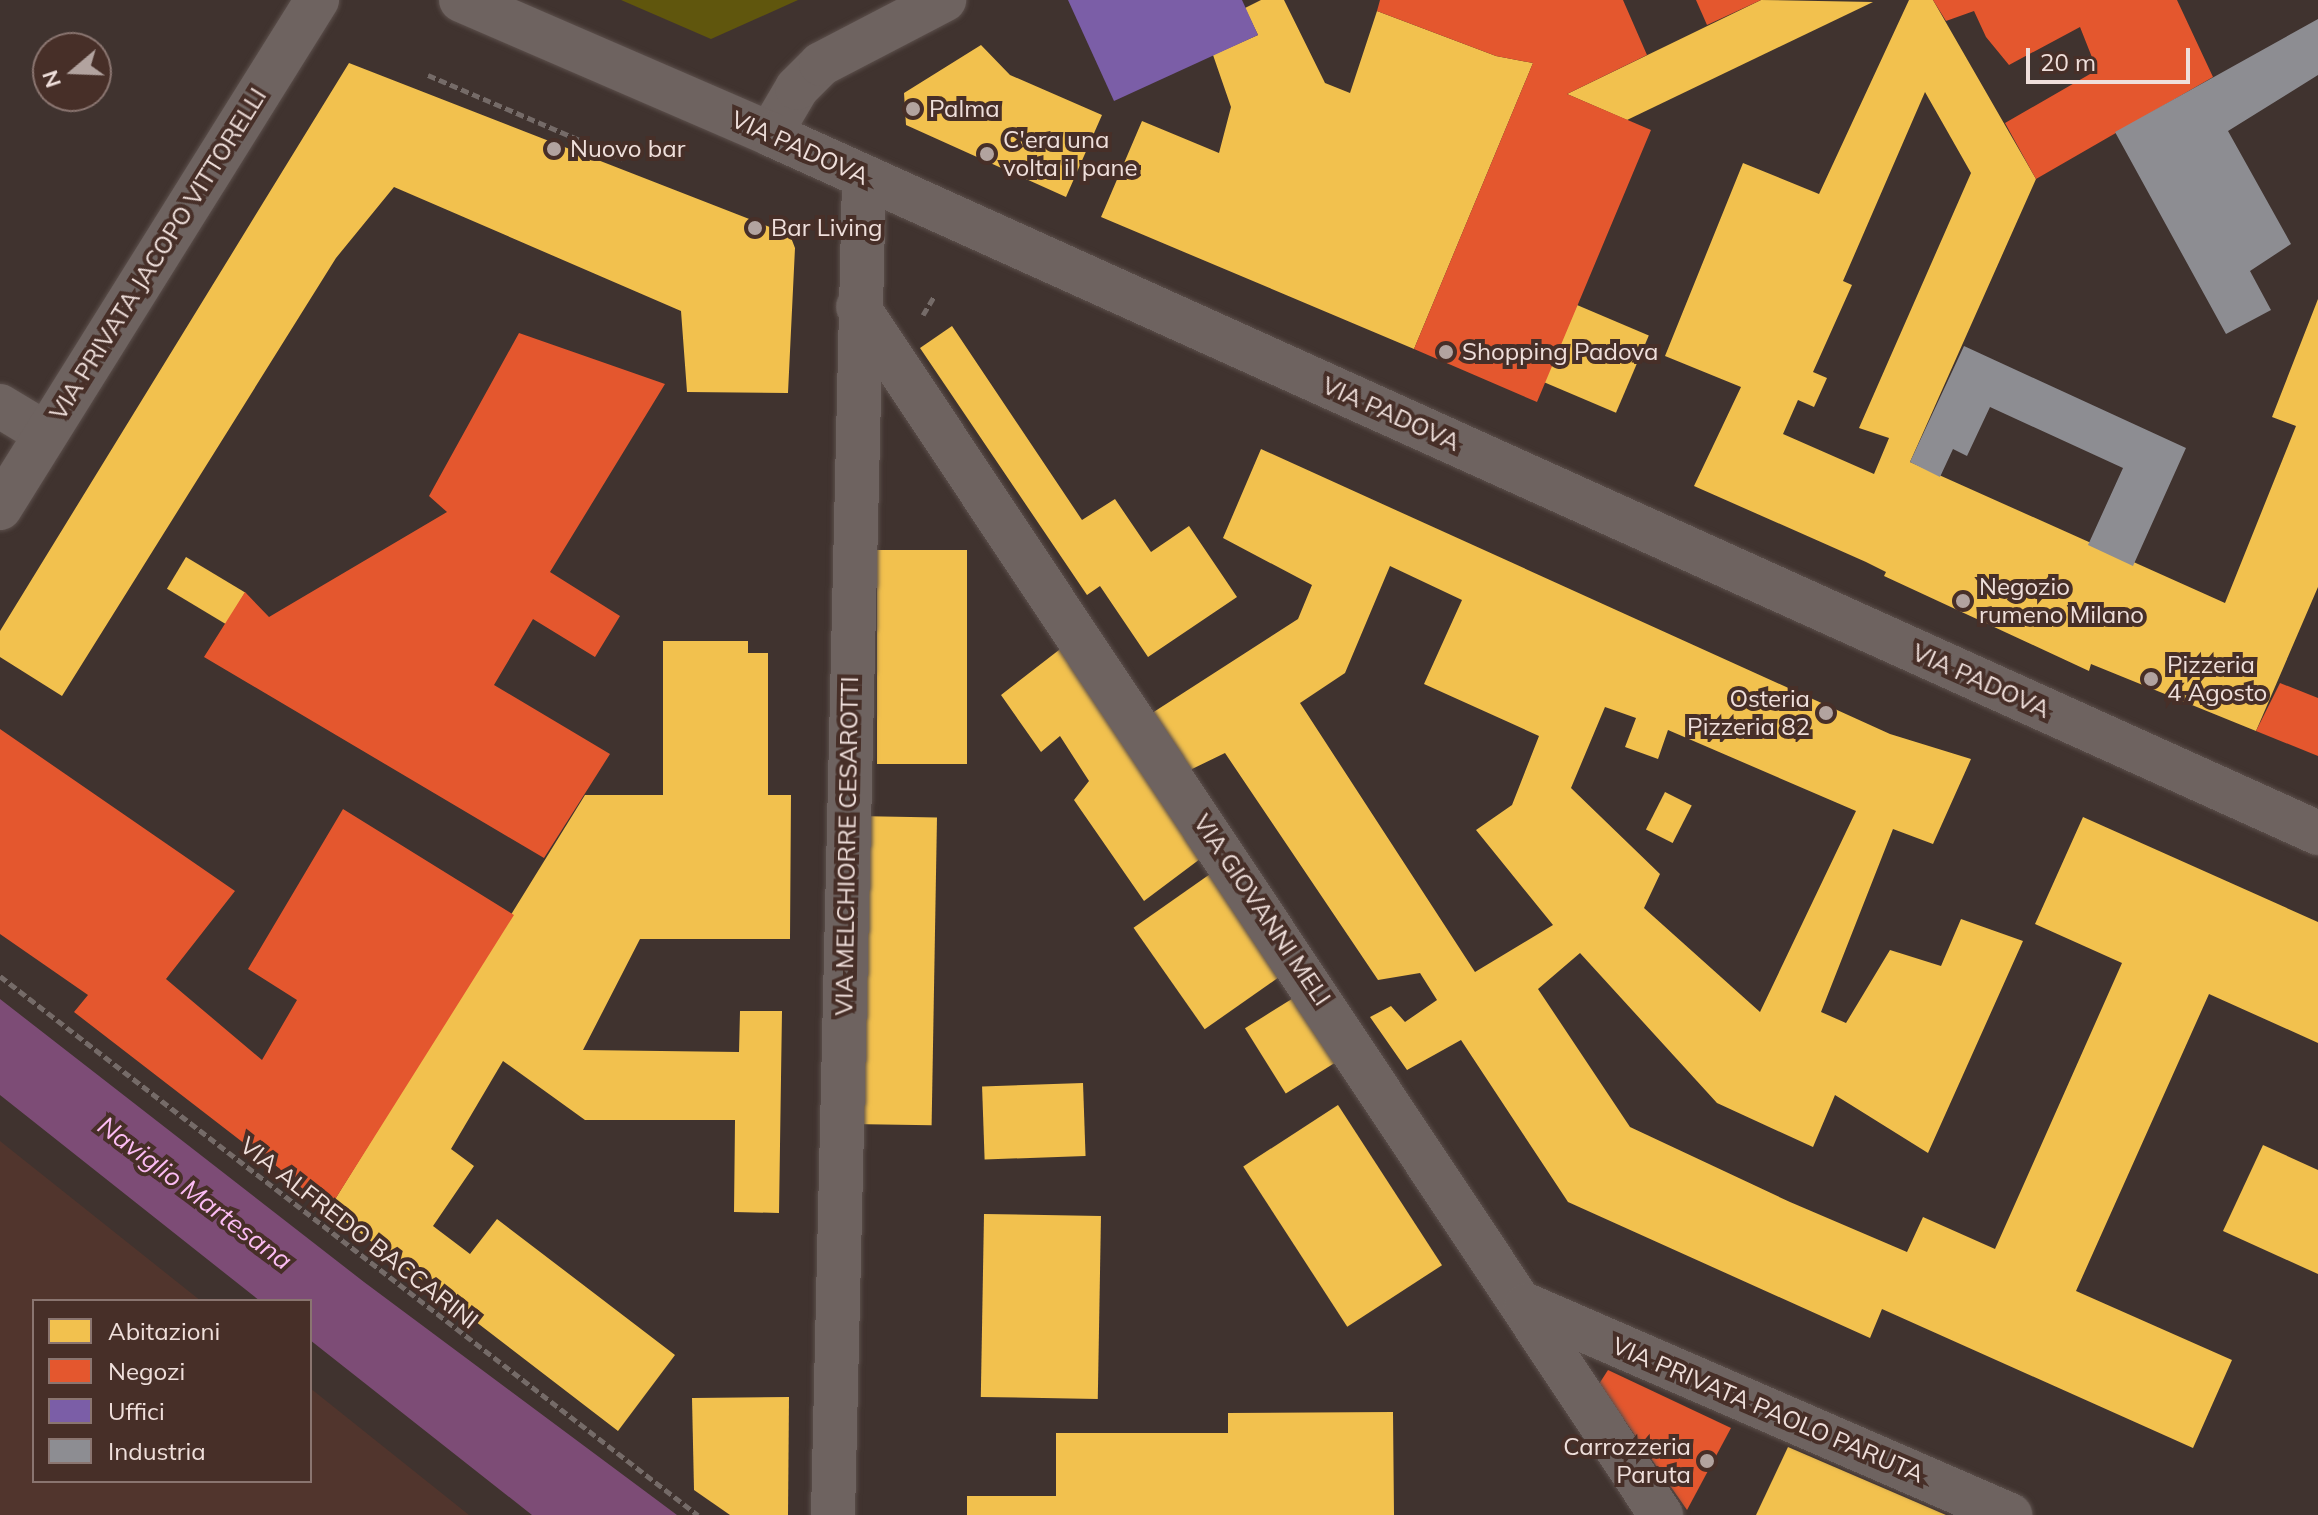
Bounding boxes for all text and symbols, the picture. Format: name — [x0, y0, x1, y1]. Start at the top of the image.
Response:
north arrow — [32, 32, 112, 112]
scale bar — [2030, 32, 2194, 82]
text: 20 m — [2040, 47, 2096, 77]
text: N — [35, 67, 67, 92]
street label: VIA PRIVATA JACOPO VITTORELLI — [44, 83, 272, 425]
place label: Palma — [929, 95, 1000, 123]
marker: Palma — [904, 100, 922, 118]
street label: VIA PADOVA — [727, 105, 873, 191]
place label: C'era una volta il pane — [1003, 126, 1138, 182]
place label: Nuovo bar — [570, 135, 685, 163]
marker: Nuovo bar — [545, 140, 563, 158]
marker: C'era una volta il pane — [978, 145, 996, 163]
place label: Bar Living — [771, 214, 882, 242]
marker: Bar Living — [746, 219, 764, 237]
place label: Shopping Padova — [1462, 338, 1658, 366]
marker: Shopping Padova — [1437, 343, 1455, 361]
street label: VIA PADOVA — [1318, 371, 1464, 457]
place label: Negozio rumeno Milano — [1979, 573, 2144, 629]
marker: Negozio rumeno Milano — [1954, 592, 1972, 610]
street label: VIA PADOVA — [1908, 638, 2054, 724]
place label: Pizzeria 4 Agosto — [2167, 651, 2267, 707]
marker: Pizzeria 4 Agosto — [2142, 670, 2160, 688]
street label: VIA MELCHIORRE CESAROTTI — [830, 676, 864, 1016]
place label: Osteria Pizzeria 82 — [1687, 685, 1810, 741]
marker: Osteria Pizzeria 82 — [1817, 704, 1835, 722]
street label: VIA GIOVANNI MELI — [1187, 809, 1337, 1011]
water label: Naviglio Martesana — [92, 1110, 298, 1276]
street label: VIA ALFREDO BACCARINI — [234, 1131, 484, 1335]
legend — [32, 1299, 312, 1483]
text: Abitazioni — [108, 1316, 220, 1346]
street label: VIA PRIVATA PAOLO PARUTA — [1608, 1331, 1928, 1489]
text: Negozi — [108, 1356, 185, 1386]
text: Uffici — [108, 1396, 165, 1426]
place label: Carrozzeria Paruta — [1563, 1433, 1691, 1489]
text: Industria — [108, 1436, 206, 1466]
marker: Carrozzeria Paruta — [1698, 1452, 1716, 1470]

